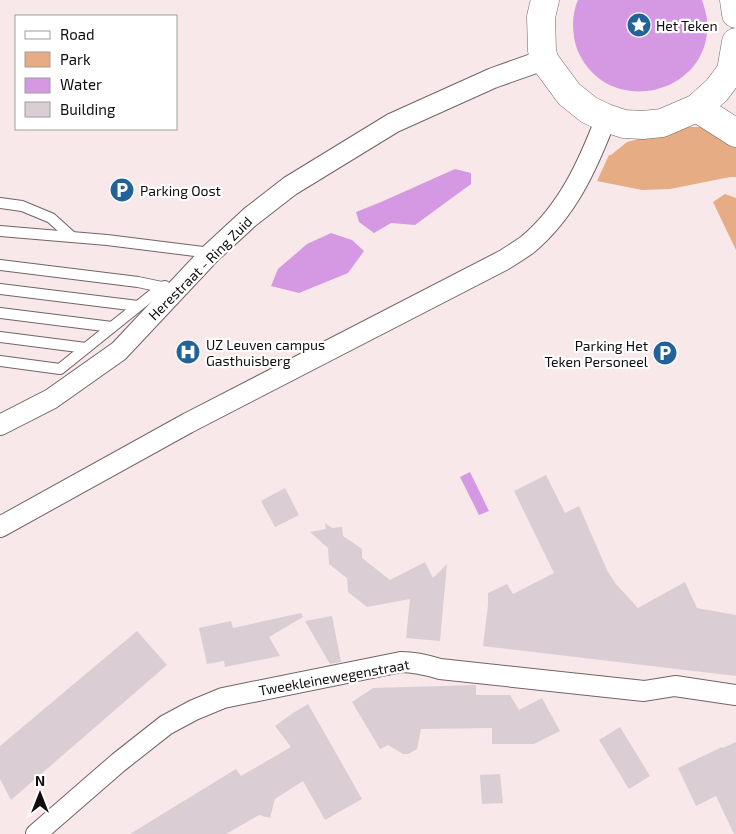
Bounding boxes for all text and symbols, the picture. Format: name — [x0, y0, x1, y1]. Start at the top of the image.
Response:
place icon: Het Teken — [626, 12, 652, 38]
legend — [15, 15, 178, 130]
place label: Het Teken — [656, 17, 718, 34]
text: Road — [60, 25, 95, 43]
text: Park — [60, 50, 91, 68]
text: Water — [60, 75, 102, 93]
text: Building — [60, 100, 116, 118]
parking icon: Parking Oost — [109, 177, 135, 203]
place label: Parking Oost — [140, 182, 221, 199]
street label: Herestraat - Ring Zuid — [145, 213, 255, 323]
place label: UZ Leuven campus Gasthuisberg — [206, 336, 325, 369]
place label: Parking Het Teken Personeel — [545, 337, 649, 370]
hospital icon: UZ Leuven campus Gasthuisberg — [175, 339, 201, 365]
parking icon: Parking Het Teken Personeel — [652, 340, 678, 366]
street label: Tweekleinewegenstraat — [257, 655, 411, 699]
north arrow — [15, 769, 65, 819]
text: N — [35, 772, 45, 789]

